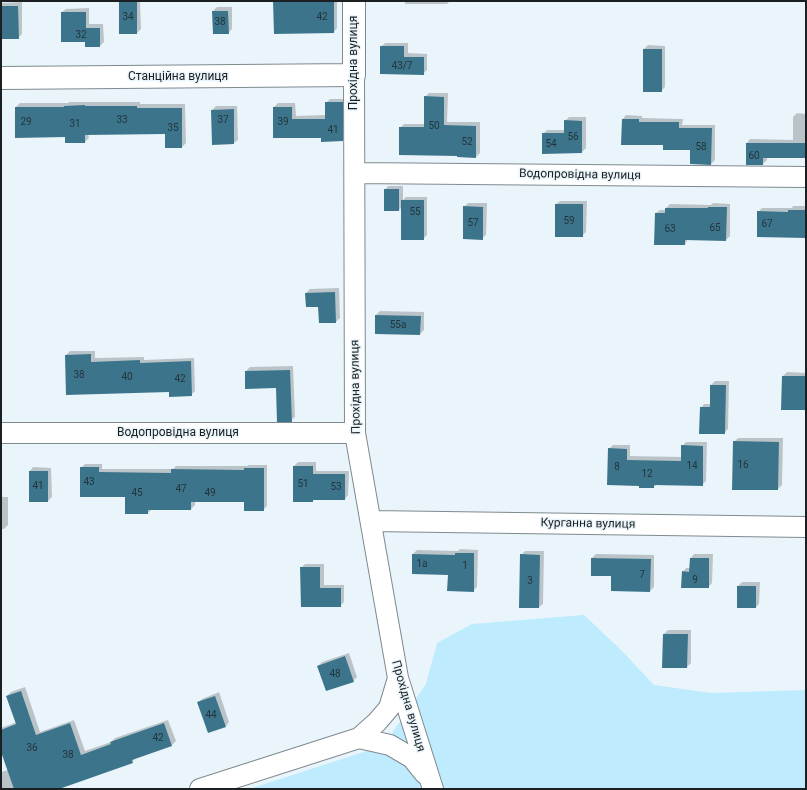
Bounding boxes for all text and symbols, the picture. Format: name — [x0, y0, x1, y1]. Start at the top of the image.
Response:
house number: 34 — [122, 11, 134, 23]
house number: 42 — [316, 11, 328, 23]
house number: 38 — [214, 16, 226, 28]
street label: Прохідна вулиця — [347, 16, 361, 110]
house number: 32 — [75, 29, 87, 41]
house number: 43/7 — [392, 60, 412, 72]
street label: Станційна вулиця — [128, 70, 228, 84]
house number: 33 — [116, 114, 128, 126]
house number: 37 — [217, 114, 229, 126]
house number: 29 — [20, 116, 32, 128]
house number: 39 — [277, 116, 289, 128]
house number: 31 — [69, 118, 81, 130]
house number: 50 — [428, 120, 440, 132]
house number: 35 — [167, 122, 179, 134]
house number: 41 — [327, 124, 339, 136]
house number: 56 — [567, 131, 579, 143]
house number: 52 — [461, 136, 473, 148]
house number: 54 — [545, 138, 557, 150]
house number: 58 — [695, 141, 707, 153]
house number: 60 — [748, 150, 760, 162]
street label: Водопровідна вулиця — [519, 167, 641, 183]
house number: 55 — [409, 206, 421, 218]
house number: 59 — [563, 215, 575, 227]
house number: 57 — [467, 217, 479, 229]
house number: 67 — [761, 218, 773, 230]
house number: 65 — [709, 222, 721, 234]
house number: 63 — [664, 223, 676, 235]
house number: 55а — [390, 319, 406, 331]
street label: Прохідна вулиця — [348, 340, 364, 434]
house number: 38 — [73, 369, 85, 381]
house number: 40 — [121, 371, 133, 383]
house number: 42 — [174, 373, 186, 385]
street label: Водопровідна вулиця — [117, 426, 239, 440]
house number: 16 — [737, 459, 749, 471]
house number: 14 — [686, 460, 698, 472]
house number: 8 — [614, 461, 620, 473]
house number: 12 — [641, 468, 653, 480]
house number: 43 — [83, 476, 95, 488]
house number: 51 — [297, 478, 309, 490]
house number: 41 — [32, 480, 44, 492]
house number: 53 — [330, 481, 342, 493]
house number: 47 — [175, 483, 187, 495]
house number: 45 — [131, 487, 143, 499]
house number: 49 — [204, 487, 216, 499]
street label: Курганна вулиця — [541, 516, 635, 532]
house number: 1а — [416, 558, 428, 570]
house number: 1 — [462, 560, 468, 572]
house number: 7 — [639, 569, 645, 581]
house number: 9 — [692, 574, 698, 586]
house number: 3 — [527, 575, 533, 587]
street label: Прохідна вулиця — [388, 659, 428, 753]
house number: 48 — [329, 668, 341, 680]
house number: 44 — [205, 709, 217, 721]
house number: 42 — [152, 732, 164, 744]
house number: 36 — [26, 742, 38, 754]
house number: 38 — [62, 749, 74, 761]

